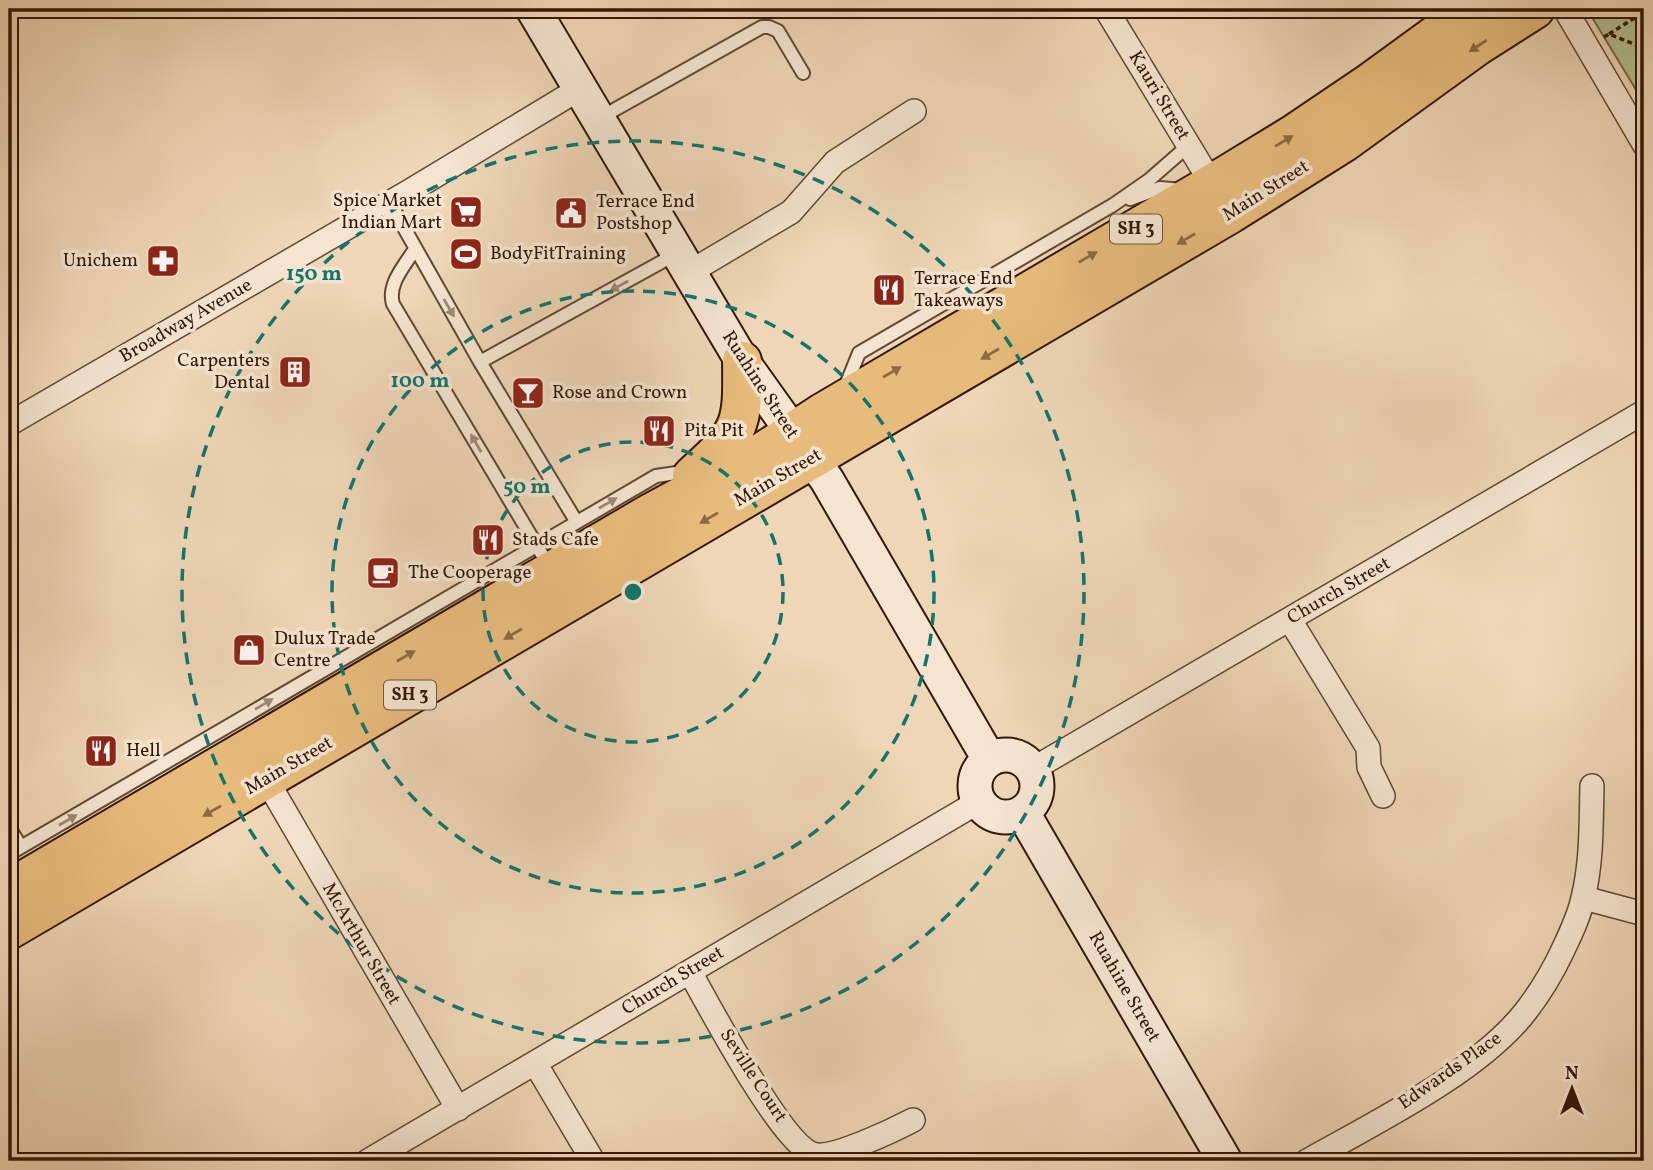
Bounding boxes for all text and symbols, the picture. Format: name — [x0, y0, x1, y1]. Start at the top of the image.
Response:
one-way arrow — [1468, 39, 1487, 52]
street label: Kauri Street — [1122, 46, 1196, 146]
one-way arrow — [1274, 134, 1293, 147]
street label: Main Street — [1218, 154, 1315, 228]
place label: Spice Market Indian Mart — [333, 188, 442, 236]
place label: Terrace End Postshop — [596, 189, 695, 237]
supermarket icon: Spice Market Indian Mart — [447, 193, 485, 231]
public building icon: Terrace End Postshop — [552, 194, 590, 232]
road number: SH 3 — [1110, 214, 1162, 244]
one-way arrow — [1177, 233, 1196, 246]
sports icon: BodyFitTraining — [447, 235, 485, 273]
place label: BodyFitTraining — [490, 241, 626, 267]
pharmacy icon: Unichem — [144, 242, 182, 280]
place label: Unichem — [63, 248, 138, 274]
one-way arrow — [1078, 251, 1098, 263]
text: 150 m — [286, 260, 342, 289]
place label: Terrace End Takeaways — [914, 266, 1013, 314]
restaurant icon: Terrace End Takeaways — [870, 271, 908, 309]
street label: Broadway Avenue — [115, 272, 257, 370]
one-way arrow — [609, 280, 629, 292]
one-way arrow — [443, 298, 455, 318]
street label: Ruahine Street — [715, 326, 805, 444]
place label: Carpenters Dental — [177, 348, 270, 396]
one-way arrow — [980, 348, 1000, 360]
building icon: Carpenters Dental — [276, 353, 314, 391]
one-way arrow — [882, 366, 901, 378]
text: 100 m — [390, 367, 450, 396]
bar icon: Rose and Crown — [509, 374, 547, 412]
place label: Rose and Crown — [552, 380, 687, 406]
restaurant icon: Pita Pit — [640, 412, 678, 450]
place label: Pita Pit — [684, 418, 744, 444]
one-way arrow — [470, 434, 482, 453]
street label: Main Street — [729, 442, 827, 514]
text: 50 m — [503, 473, 551, 502]
one-way arrow — [598, 497, 618, 509]
one-way arrow — [700, 512, 719, 525]
restaurant icon: Stads Cafe — [469, 521, 507, 559]
place label: Stads Cafe — [512, 527, 599, 553]
street label: Church Street — [1283, 551, 1396, 631]
cafe icon: The Cooperage — [364, 554, 402, 592]
place label: The Cooperage — [408, 560, 532, 586]
centre of rings — [621, 580, 645, 604]
place label: Dulux Trade Centre — [274, 626, 376, 674]
one-way arrow — [504, 628, 523, 640]
shop icon: Dulux Trade Centre — [230, 631, 268, 669]
one-way arrow — [396, 650, 415, 663]
road number: SH 3 — [384, 680, 436, 710]
one-way arrow — [254, 698, 273, 711]
street label: Main Street — [240, 730, 338, 802]
restaurant icon: Hell — [82, 732, 120, 770]
place label: Hell — [126, 738, 161, 764]
one-way arrow — [202, 805, 221, 817]
one-way arrow — [58, 814, 77, 826]
street label: McArthur Street — [315, 878, 407, 1010]
street label: Ruahine Street — [1082, 927, 1166, 1048]
street label: Church Street — [617, 940, 729, 1022]
street label: Seville Court — [713, 1024, 793, 1128]
street label: Edwards Place — [1393, 1026, 1507, 1116]
north arrow — [1538, 1054, 1608, 1124]
text: N — [1565, 1061, 1579, 1087]

